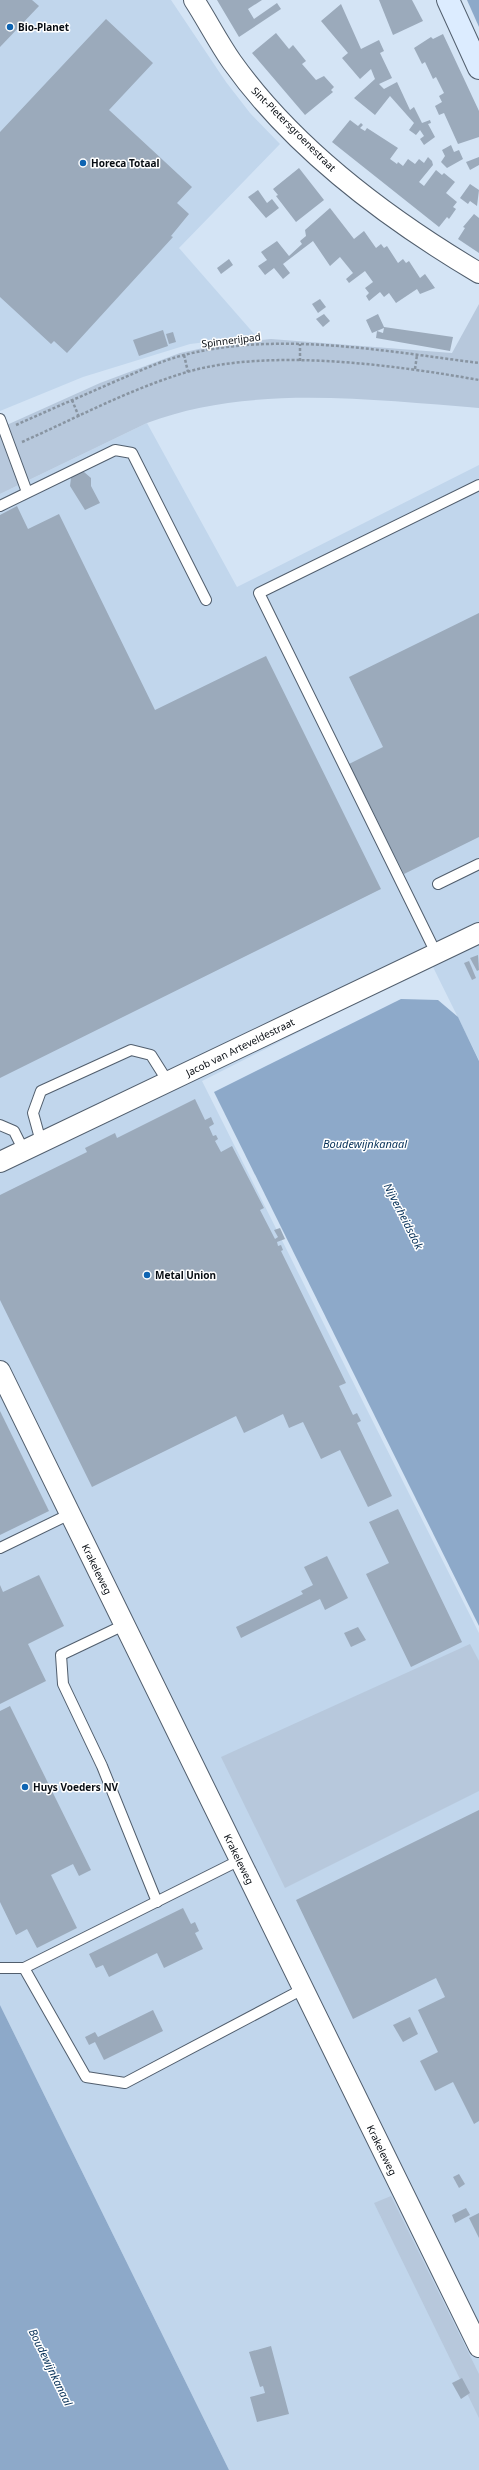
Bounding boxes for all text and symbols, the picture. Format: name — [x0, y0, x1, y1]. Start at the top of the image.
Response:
place label: Bio-Planet — [18, 20, 70, 34]
marker: Bio-Planet — [5, 22, 15, 32]
street label: Sint-Pietersgroenestraat — [249, 84, 340, 175]
place label: Horeca Totaal — [91, 156, 160, 170]
marker: Horeca Totaal — [78, 158, 88, 168]
street label: Spinnerijpad — [201, 329, 261, 351]
street label: Jacob van Arteveldestraat — [182, 1014, 297, 1080]
water label: Boudewijnkanaal — [323, 1136, 408, 1151]
water label: Nijverheidsdok — [381, 1180, 427, 1252]
place label: Metal Union — [155, 1268, 216, 1282]
marker: Metal Union — [142, 1270, 152, 1280]
street label: Krakeleweg — [79, 1541, 115, 1597]
place label: Huys Voeders NV — [33, 1780, 119, 1794]
marker: Huys Voeders NV — [20, 1782, 30, 1792]
street label: Krakeleweg — [221, 1831, 257, 1887]
street label: Krakeleweg — [364, 2122, 400, 2178]
water label: Boudewijnkanaal — [26, 2326, 77, 2409]

